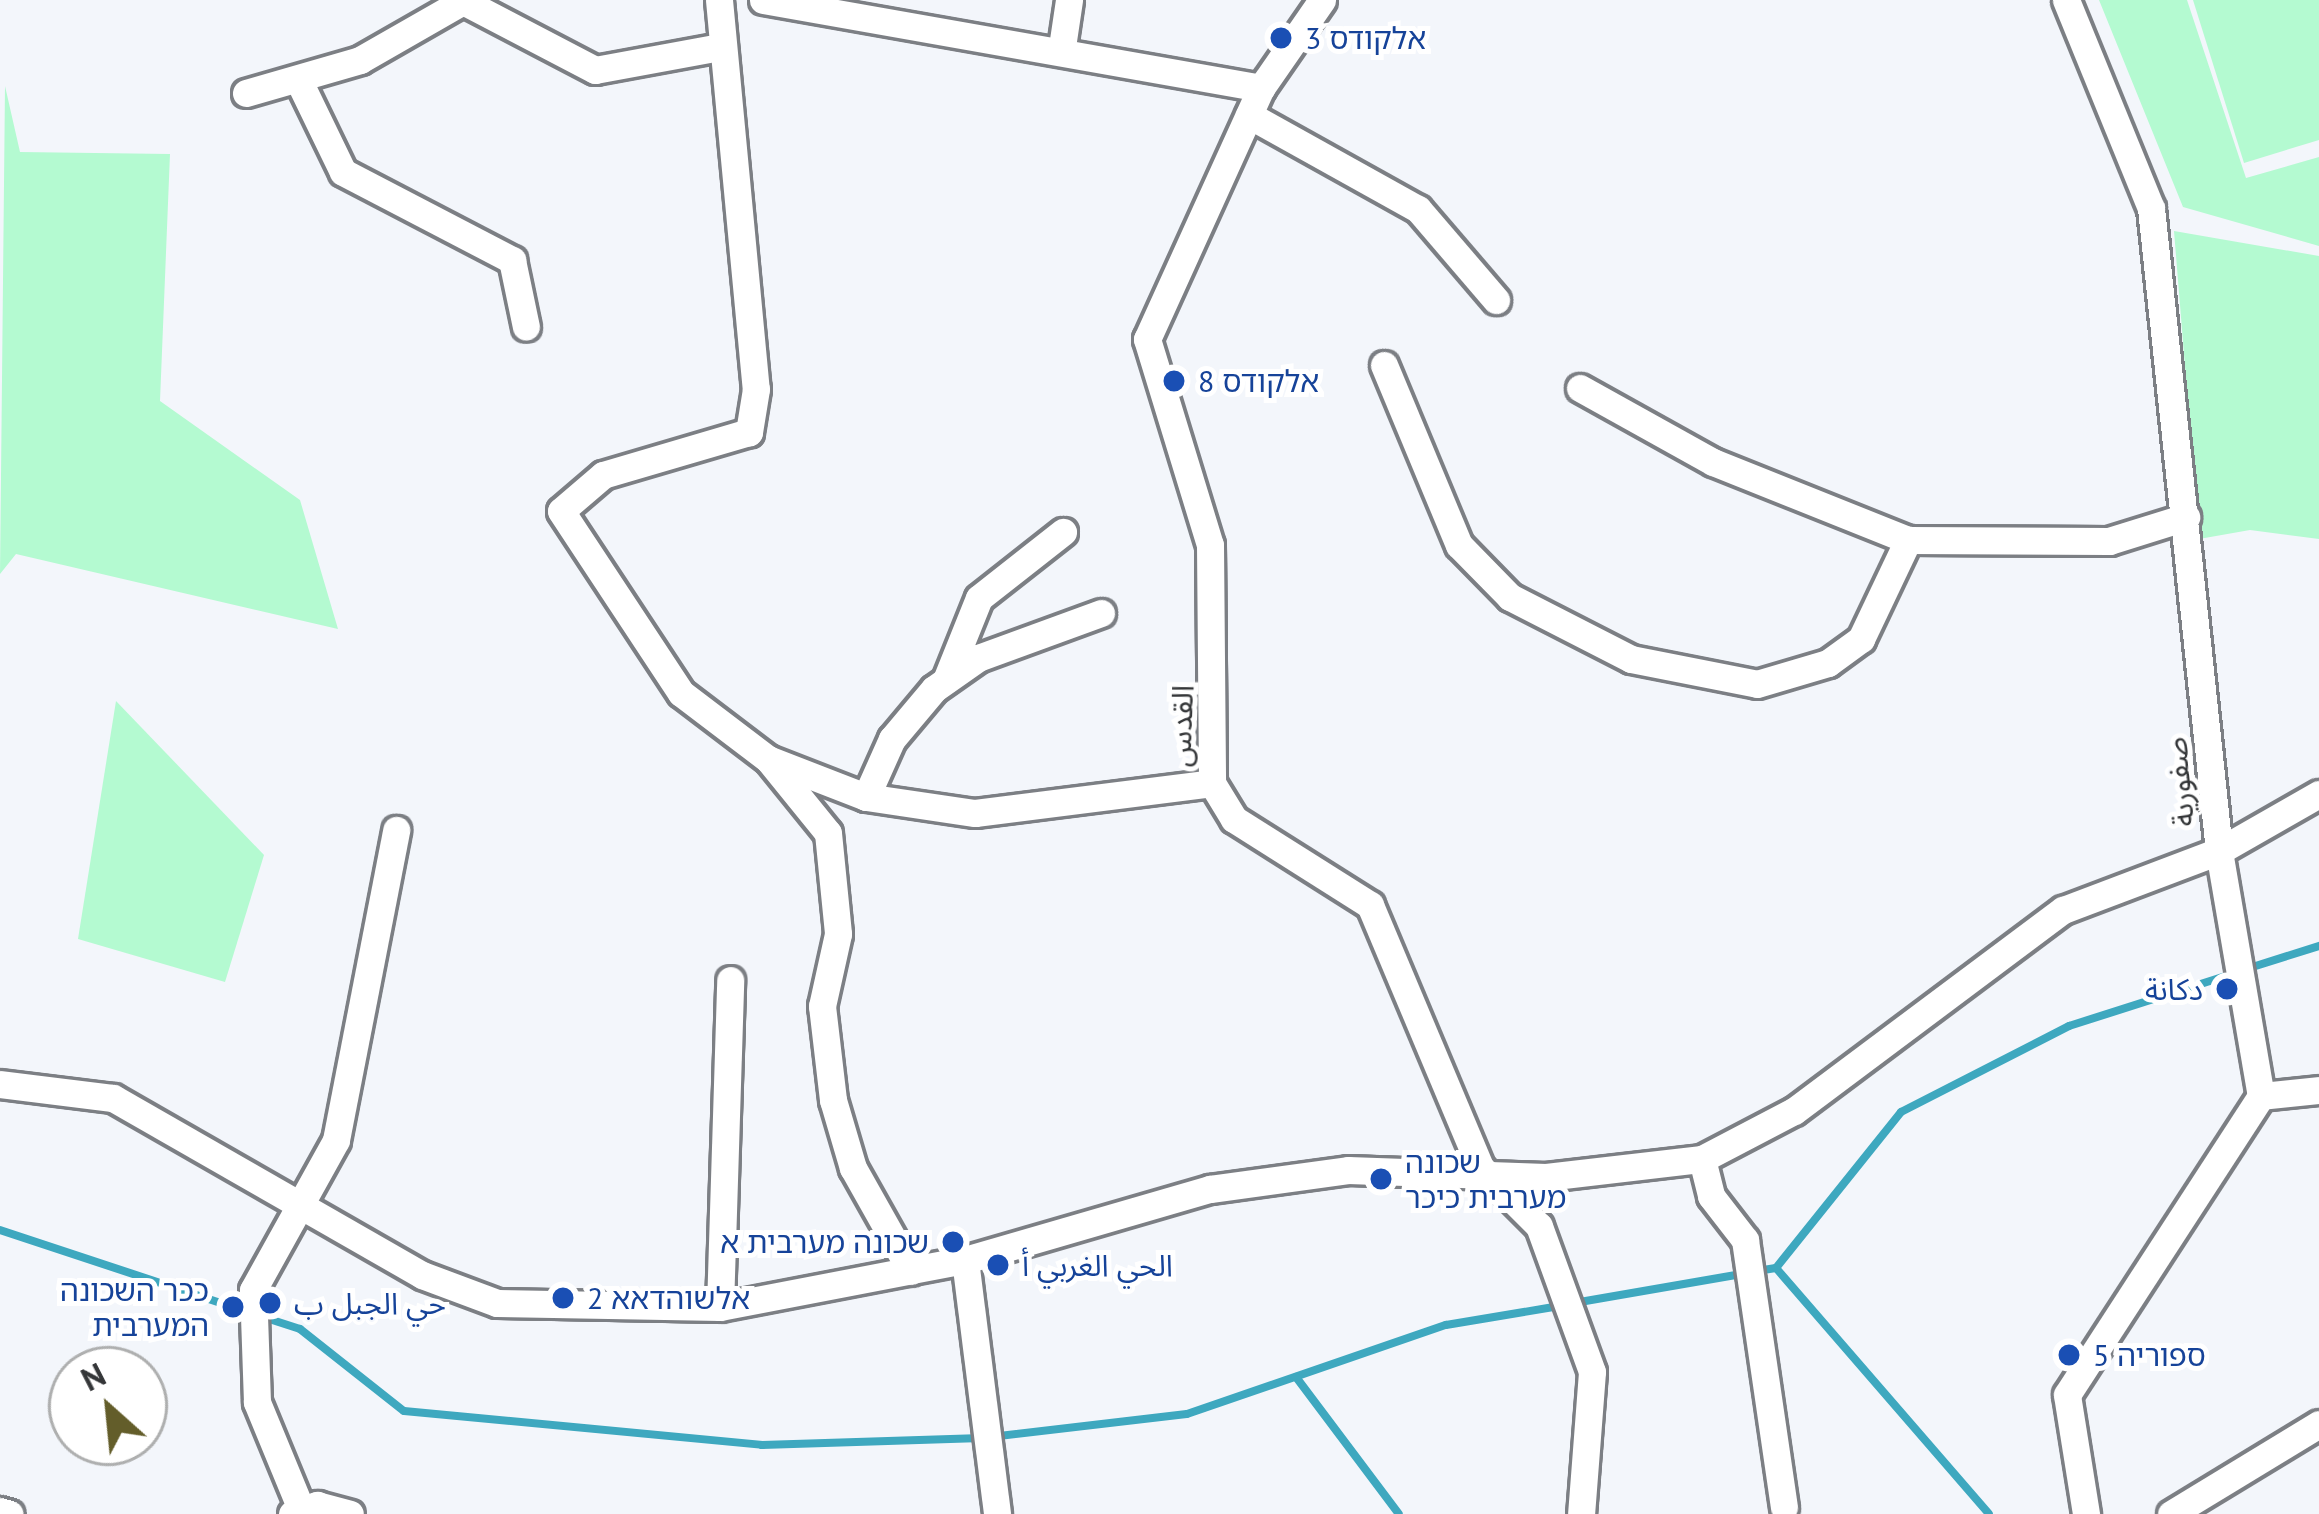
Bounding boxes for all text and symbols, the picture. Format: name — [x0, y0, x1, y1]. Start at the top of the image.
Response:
place label: אלקודס 3 — [1305, 20, 1426, 56]
marker: אלקודס 3 — [1268, 25, 1294, 51]
place label: אלקודס 8 — [1198, 363, 1319, 399]
marker: אלקודס 8 — [1161, 368, 1187, 394]
street label: القدس — [1162, 684, 1200, 768]
street label: صفورية — [2156, 735, 2202, 829]
place label: دكانة — [2145, 971, 2203, 1007]
marker: دكانة — [2214, 976, 2240, 1002]
place label: שכונה מערבית כיכר — [1405, 1144, 1566, 1214]
marker: שכונה מערבית כיכר — [1368, 1166, 1394, 1192]
place label: שכונה מערבית א — [720, 1224, 929, 1260]
marker: שכונה מערבית א — [940, 1229, 966, 1255]
place label: الحي الغربي أ — [1022, 1247, 1173, 1283]
marker: الحي الغربي أ — [985, 1252, 1011, 1278]
place label: ככר השכונה המערבית — [60, 1272, 209, 1342]
place label: אלשוהדאא 2 — [587, 1280, 750, 1316]
place label: حي الجبل ب — [294, 1285, 446, 1321]
marker: אלשוהדאא 2 — [550, 1285, 576, 1311]
marker: حي الجبل ب — [257, 1290, 283, 1316]
marker: ככר השכונה המערבית — [220, 1294, 246, 1320]
place label: ספוריה 5 — [2093, 1337, 2206, 1373]
marker: ספוריה 5 — [2056, 1342, 2082, 1368]
north arrow — [48, 1346, 168, 1466]
text: N — [73, 1352, 112, 1400]

